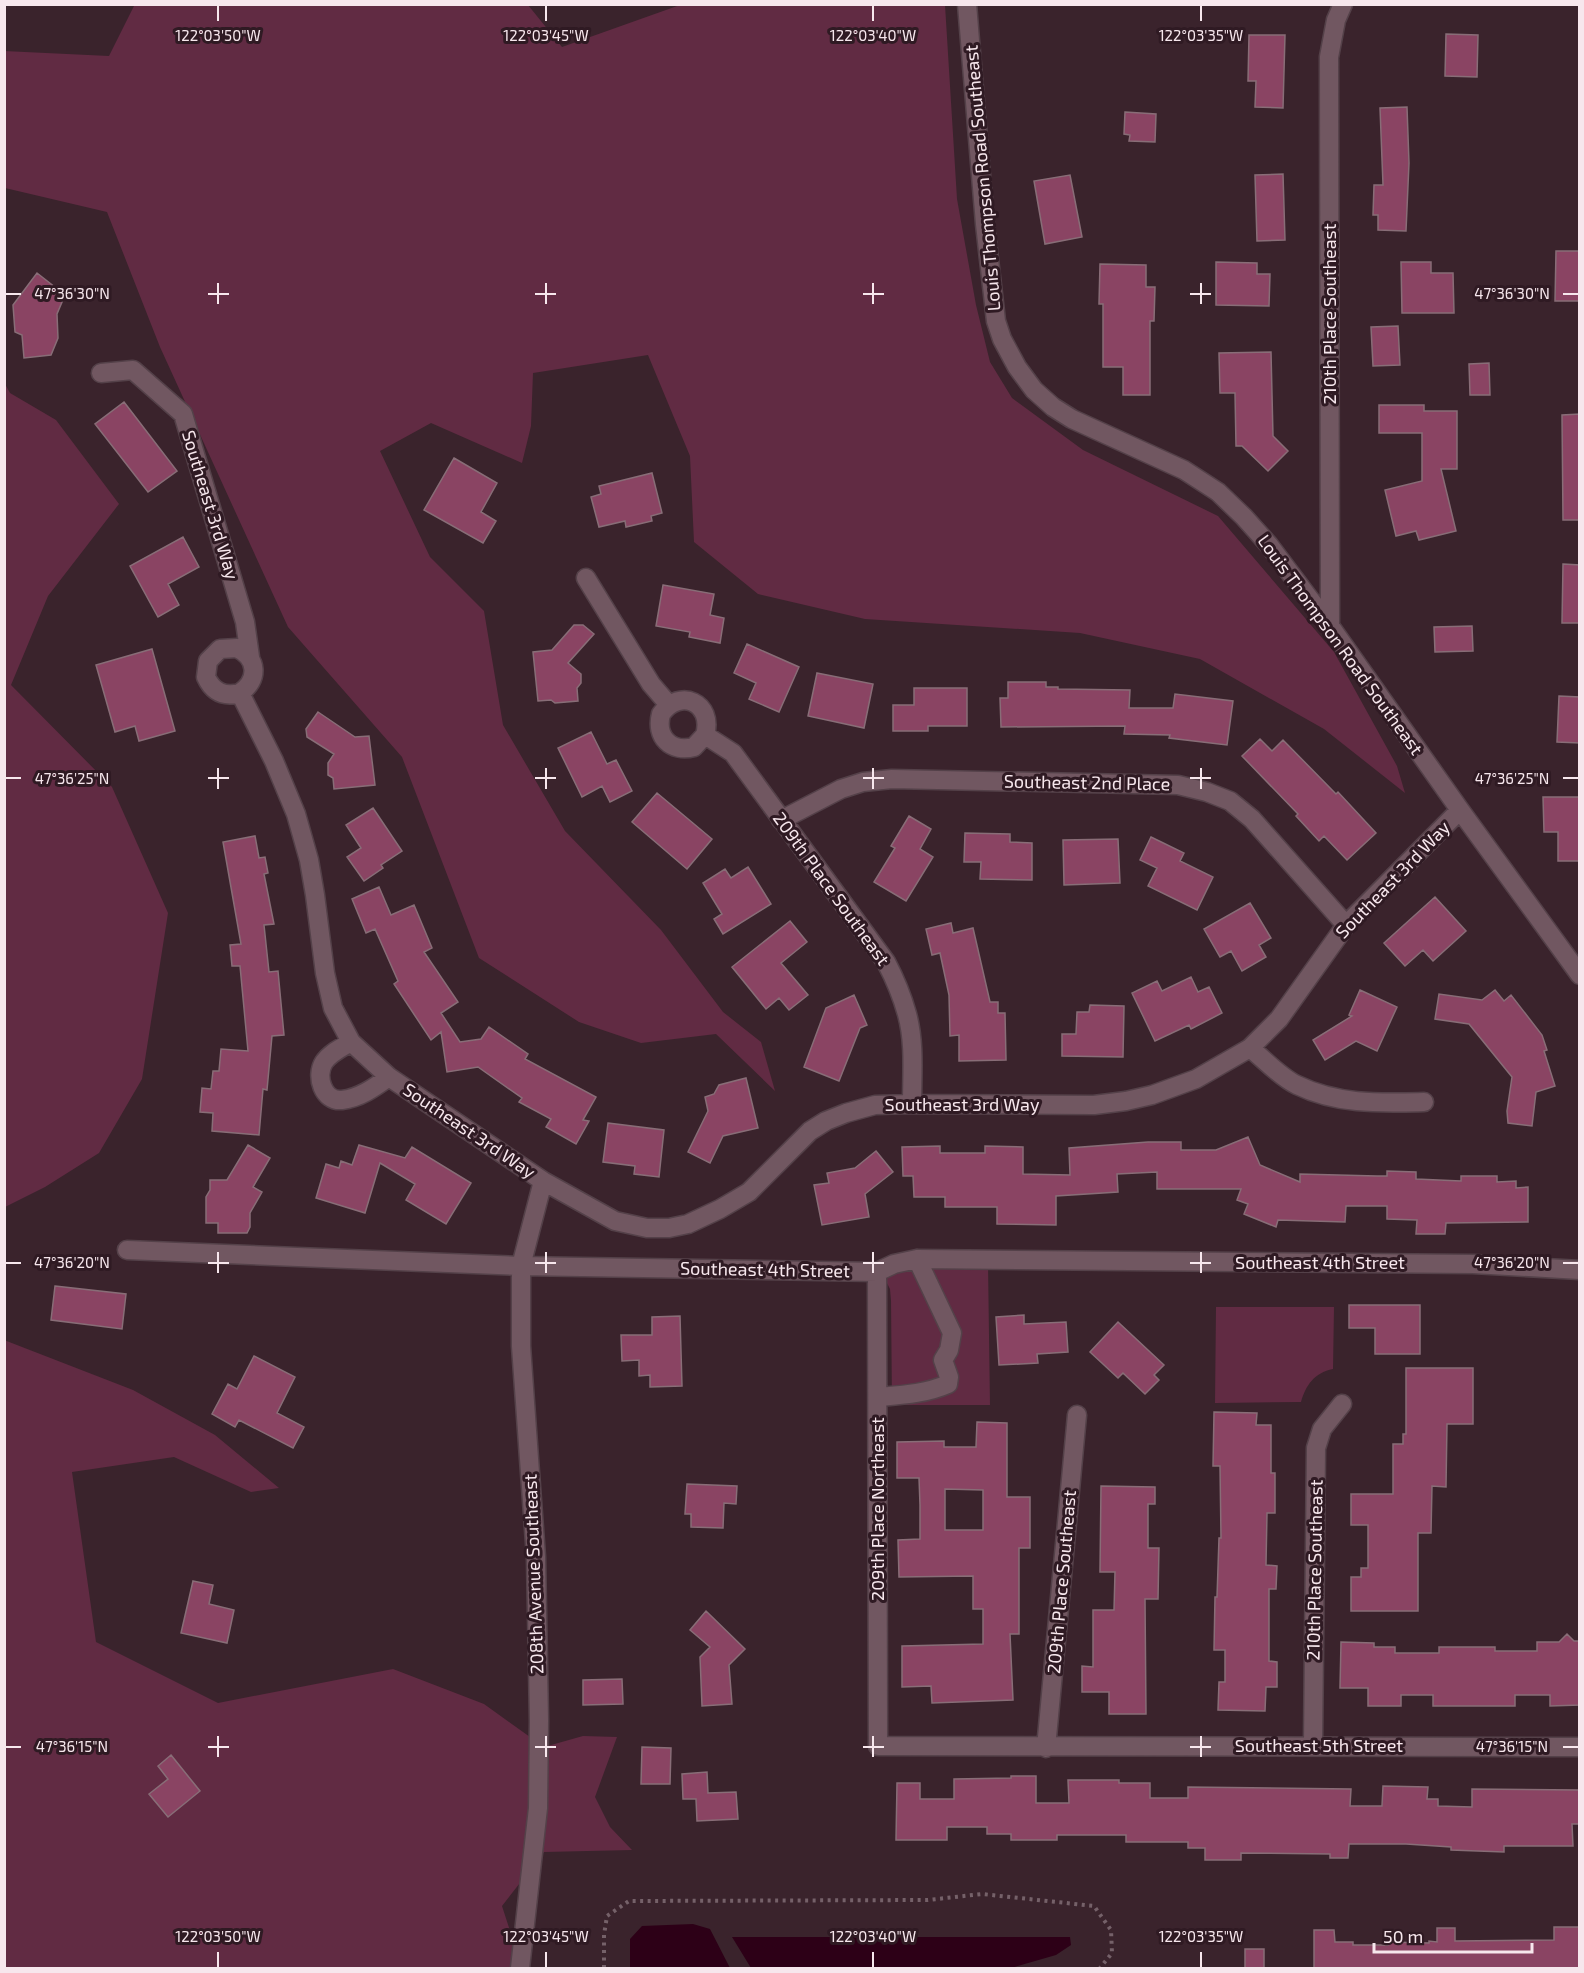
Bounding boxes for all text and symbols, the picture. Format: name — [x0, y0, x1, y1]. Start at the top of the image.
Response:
text: 122°03'50"W — [175, 26, 261, 44]
text: 122°03'45"W — [503, 26, 589, 44]
text: 122°03'40"W — [830, 26, 916, 44]
text: 122°03'35"W — [1159, 26, 1243, 44]
street label: Louis Thompson Road Southeast — [959, 44, 1005, 312]
street label: 210th Place Southeast — [1318, 223, 1340, 405]
text: 47°36'30"N — [34, 284, 110, 302]
text: 47°36'30"N — [1474, 284, 1550, 302]
street label: Southeast 3rd Way — [178, 427, 244, 582]
street label: Louis Thompson Road Southeast — [1253, 530, 1428, 759]
text: 47°36'25"N — [35, 769, 109, 787]
text: 47°36'25"N — [1475, 769, 1549, 787]
street label: Southeast 2nd Place — [1004, 770, 1170, 794]
street label: 209th Place Southeast — [769, 807, 895, 970]
street label: Southeast 3rd Way — [1331, 816, 1454, 943]
street label: Southeast 3rd Way — [399, 1078, 540, 1183]
street label: Southeast 3rd Way — [885, 1093, 1040, 1115]
street label: Southeast 4th Street — [1235, 1251, 1405, 1273]
text: 47°36'20"N — [34, 1253, 110, 1271]
text: 47°36'20"N — [1474, 1253, 1550, 1271]
street label: Southeast 4th Street — [680, 1257, 850, 1281]
street label: 209th Place Northeast — [866, 1417, 888, 1601]
street label: 208th Avenue Southeast — [519, 1473, 547, 1675]
street label: 210th Place Southeast — [1301, 1479, 1327, 1661]
street label: 209th Place Southeast — [1042, 1489, 1080, 1675]
street label: Southeast 5th Street — [1235, 1734, 1403, 1756]
text: 47°36'15"N — [36, 1737, 108, 1755]
text: 47°36'15"N — [1476, 1737, 1548, 1755]
scale bar — [1374, 1916, 1532, 1954]
text: 50 m — [1383, 1925, 1423, 1947]
text: 122°03'50"W — [175, 1927, 261, 1945]
text: 122°03'45"W — [503, 1927, 589, 1945]
text: 122°03'40"W — [830, 1927, 916, 1945]
text: 122°03'35"W — [1159, 1927, 1243, 1945]

